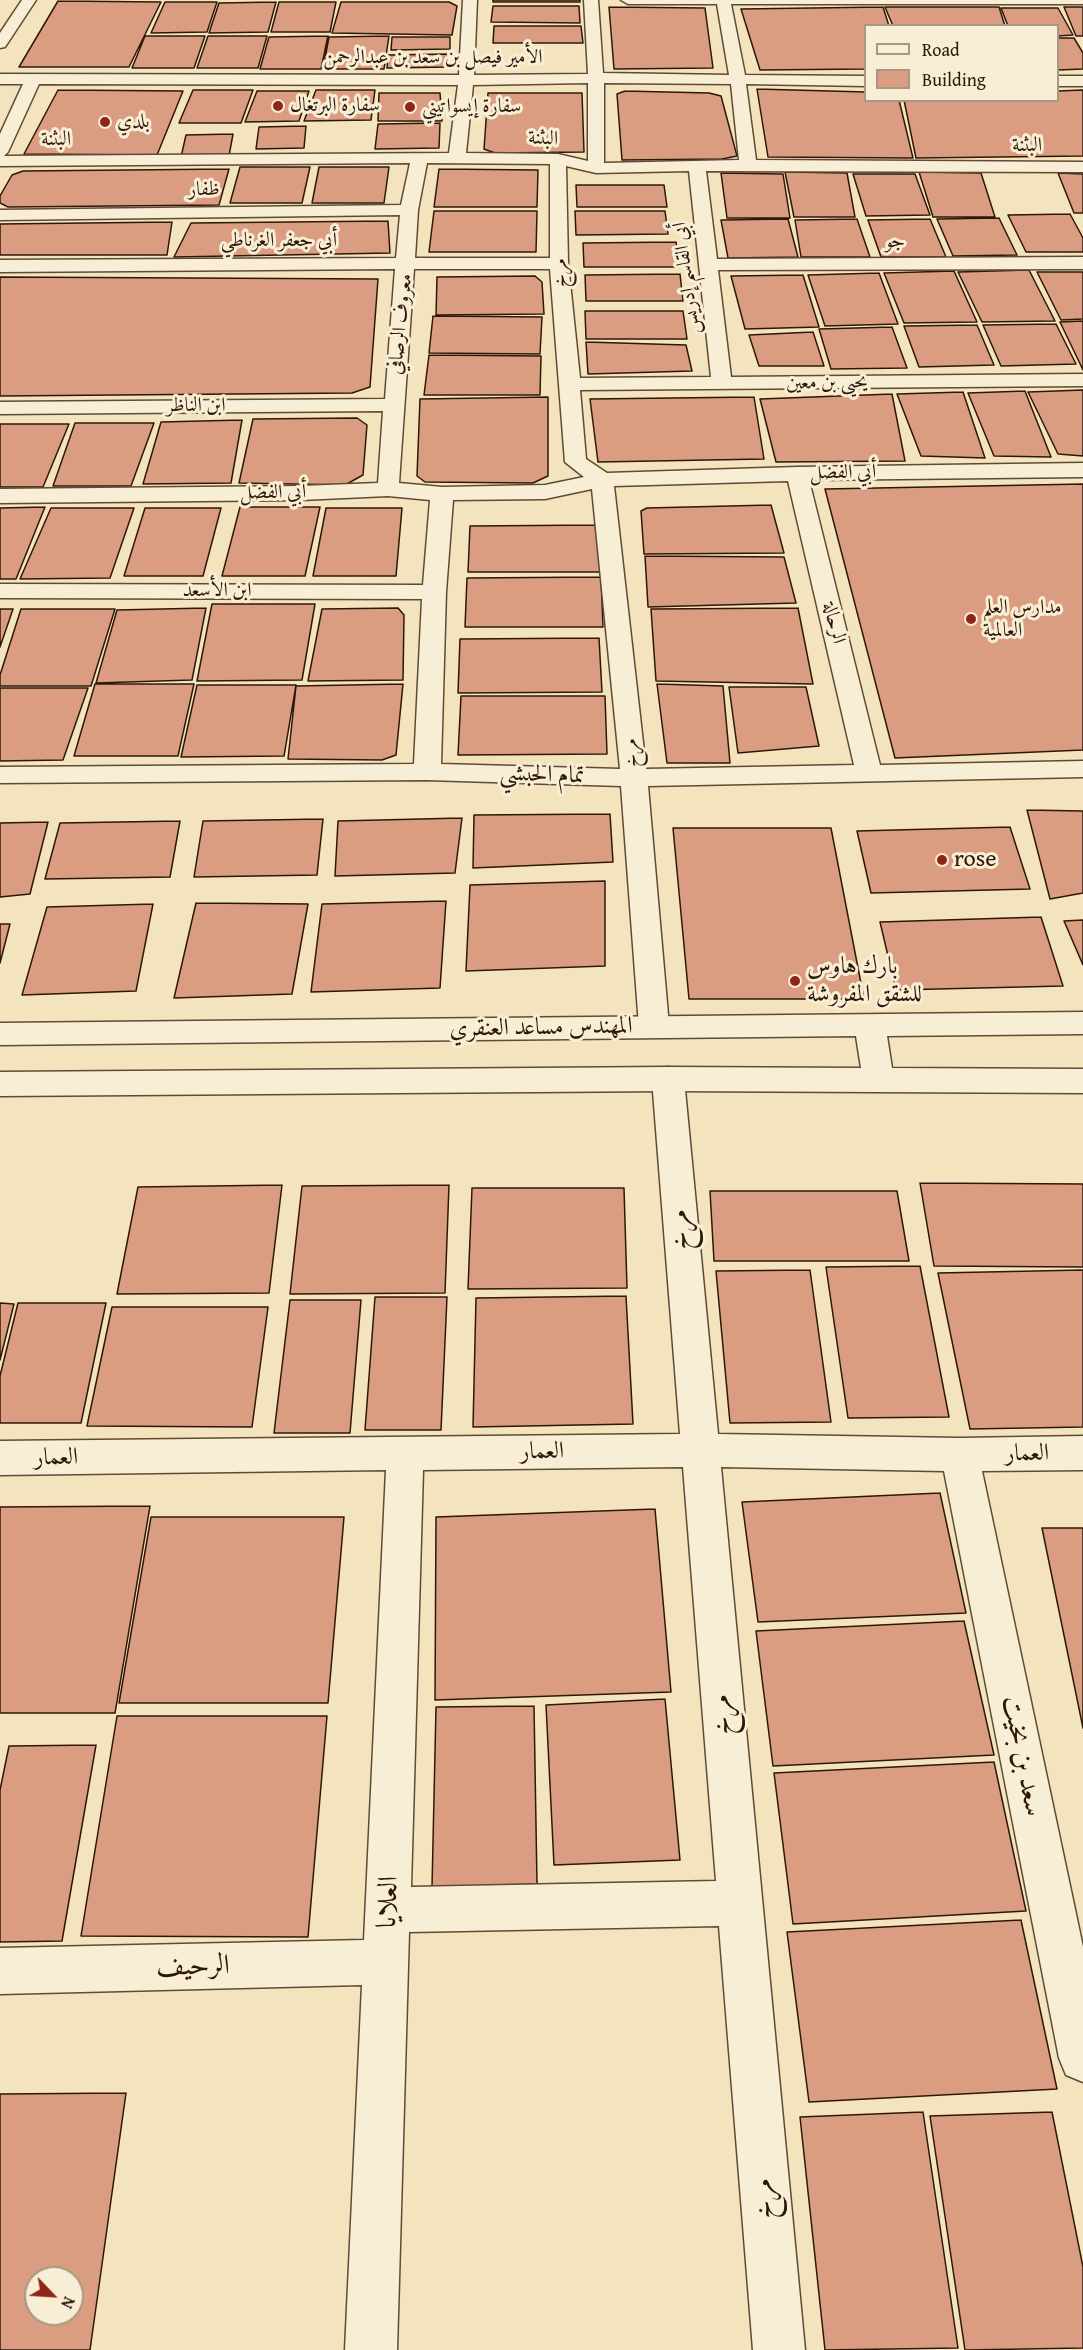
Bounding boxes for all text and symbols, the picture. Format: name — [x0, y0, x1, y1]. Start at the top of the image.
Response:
legend — [864, 24, 1059, 102]
text: Road — [922, 36, 960, 63]
street label: الأمير فيصل بن سعد بن عبدالرحمن — [323, 46, 543, 70]
text: Building — [922, 66, 986, 93]
place label: سفارة البرتغال — [290, 94, 380, 118]
place label: سفارة إيسواتيني — [422, 95, 521, 119]
marker: سفارة البرتغال — [271, 99, 285, 113]
marker: سفارة إيسواتيني — [403, 100, 417, 114]
place label: بلدي — [117, 110, 150, 134]
marker: بلدي — [98, 115, 112, 129]
street label: البثنة — [527, 126, 559, 152]
street label: البثنة — [41, 128, 71, 152]
street label: البثنة — [1012, 134, 1042, 158]
street label: ظفار — [188, 178, 220, 202]
street label: أبي القاسم إدريس — [668, 221, 706, 335]
street label: أبي جعفر الغرناطي — [221, 229, 337, 253]
street label: جو — [885, 230, 905, 254]
street label: مرخ — [548, 257, 574, 289]
street label: معروف الرصافي — [384, 272, 418, 376]
street label: يحيى بن معين — [786, 370, 868, 396]
street label: ابن الناظر — [166, 394, 226, 418]
street label: أبي الفضل — [810, 460, 876, 486]
street label: أبي الفضل — [240, 480, 306, 506]
street label: ابن الأسعد — [183, 579, 251, 603]
place label: مدارس العلم العالمية — [983, 596, 1062, 643]
street label: الرحالة — [816, 600, 850, 646]
marker: مدارس العلم العالمية — [964, 612, 978, 626]
street label: مرخ — [619, 737, 645, 769]
street label: تمام الحبشي — [499, 759, 585, 791]
place label: rose — [954, 846, 997, 874]
marker: rose — [935, 853, 949, 867]
place label: بارك هاوس للشقق المفروشة — [807, 953, 922, 1009]
marker: بارك هاوس للشقق المفروشة — [788, 974, 802, 988]
street label: المهندس مساعد العنقري — [449, 1012, 633, 1044]
street label: مرخ — [662, 1208, 700, 1252]
street label: العمار — [520, 1437, 564, 1467]
street label: العمار — [1005, 1439, 1049, 1469]
street label: العمار — [34, 1443, 78, 1473]
street label: مرخ — [704, 1693, 742, 1737]
street label: سعد بن بخيت — [994, 1693, 1050, 1819]
street label: العلايا — [371, 1875, 407, 1929]
street label: الرحيف — [156, 1950, 230, 1984]
street label: مرخ — [746, 2177, 784, 2221]
north arrow — [24, 2266, 84, 2326]
text: N — [55, 2293, 82, 2313]

